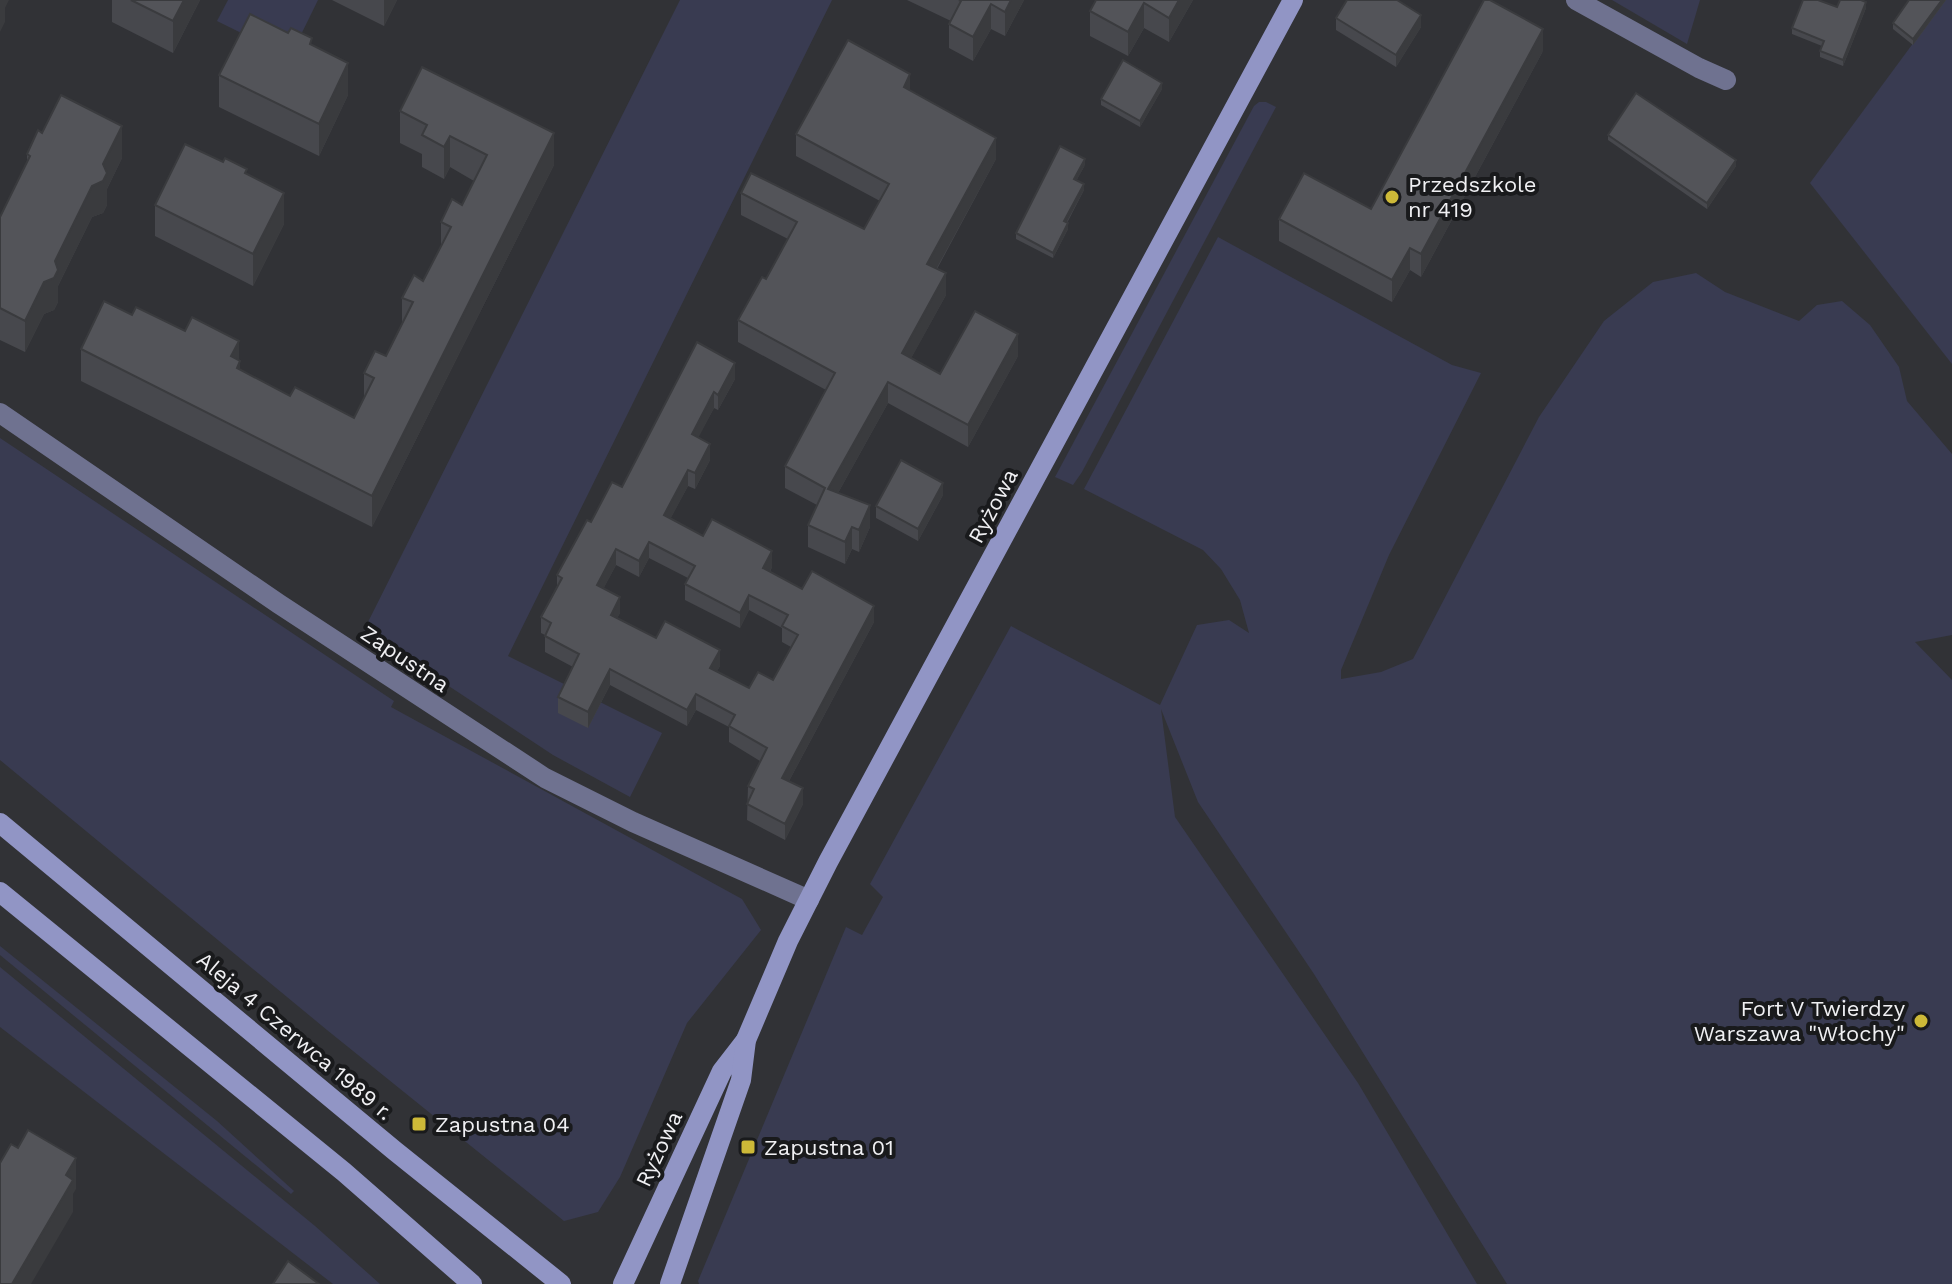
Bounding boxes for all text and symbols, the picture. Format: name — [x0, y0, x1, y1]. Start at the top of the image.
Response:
place label: Przedszkole nr 419 — [1408, 172, 1537, 222]
marker: Przedszkole nr 419 — [1383, 188, 1401, 206]
street label: Ryżowa — [963, 465, 1023, 547]
street label: Zapustna — [356, 621, 454, 697]
street label: Aleja 4 Czerwca 1989 r. — [192, 947, 398, 1125]
place label: Fort V Twierdzy Warszawa "Włochy" — [1694, 996, 1906, 1046]
marker: Fort V Twierdzy Warszawa "Włochy" — [1912, 1012, 1930, 1030]
street label: Ryżowa — [631, 1107, 687, 1191]
place label: Zapustna 04 — [435, 1112, 570, 1137]
marker: Zapustna 04 — [410, 1115, 428, 1133]
place label: Zapustna 01 — [764, 1135, 894, 1160]
marker: Zapustna 01 — [739, 1138, 757, 1156]

